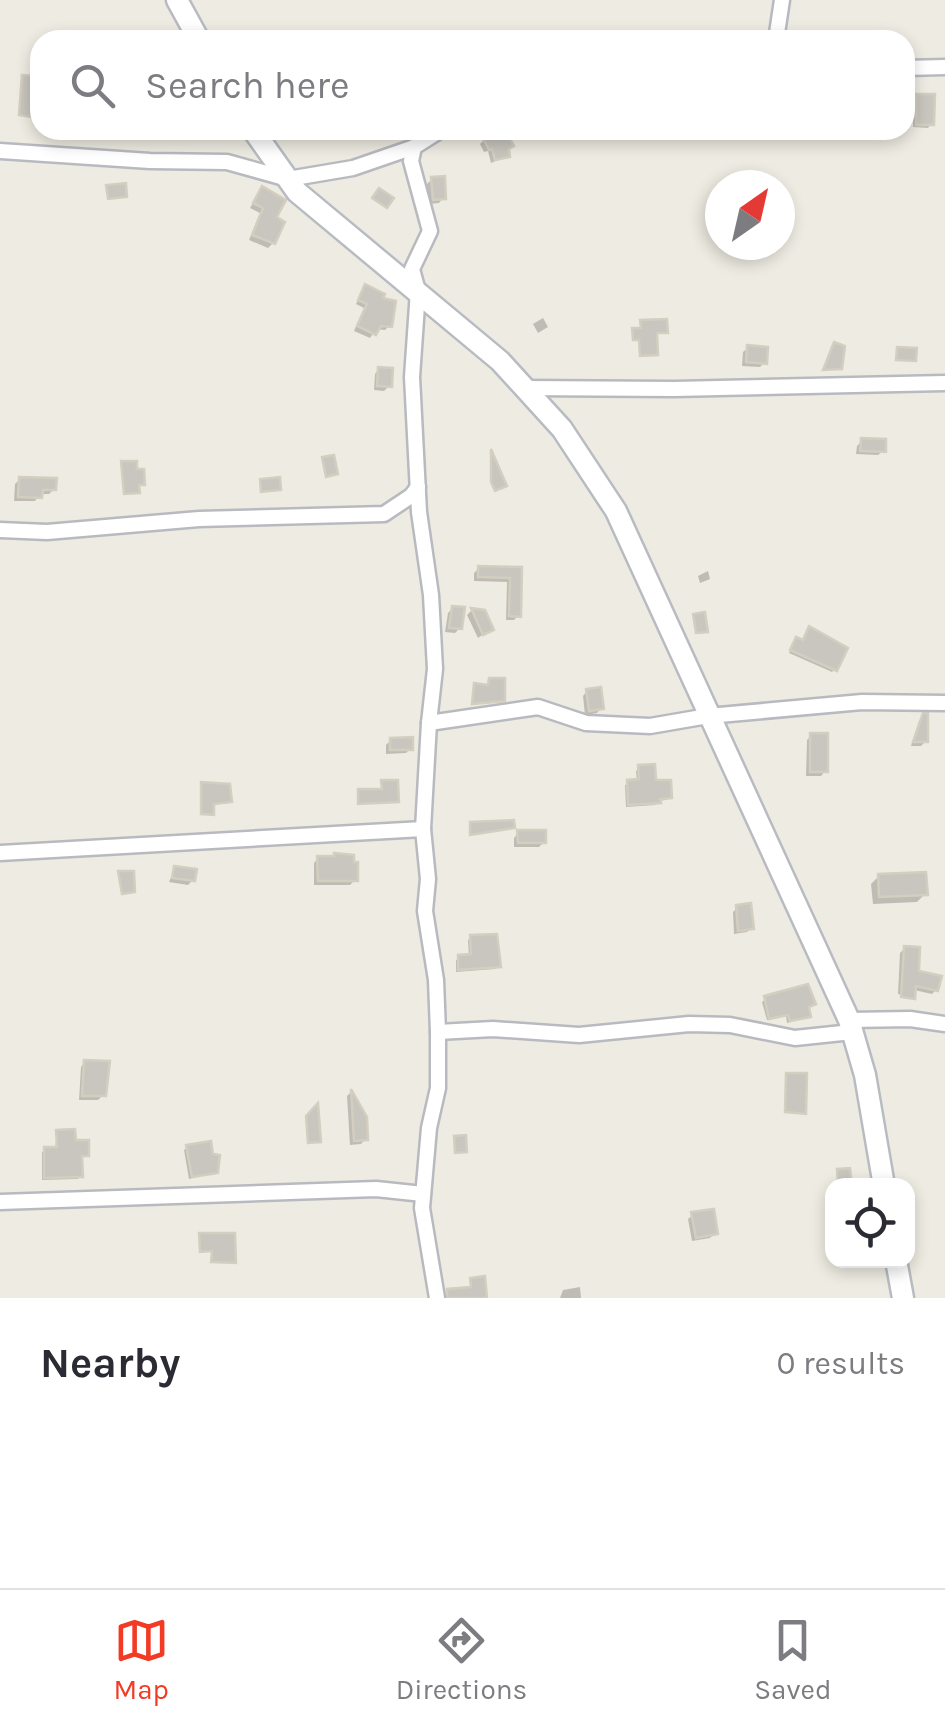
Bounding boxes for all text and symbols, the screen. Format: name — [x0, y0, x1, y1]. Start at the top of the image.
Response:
search box — [30, 30, 915, 140]
icon: search — [65, 58, 120, 113]
text: Search here — [145, 63, 349, 108]
north arrow — [705, 170, 795, 260]
map controls — [825, 1178, 915, 1268]
button: locate — [825, 1178, 915, 1268]
text: Nearby — [40, 1338, 180, 1388]
text: 0 results — [776, 1345, 905, 1382]
tab: Map — [113, 1613, 169, 1706]
tab: Directions — [396, 1613, 527, 1706]
tab: Saved — [754, 1613, 832, 1706]

